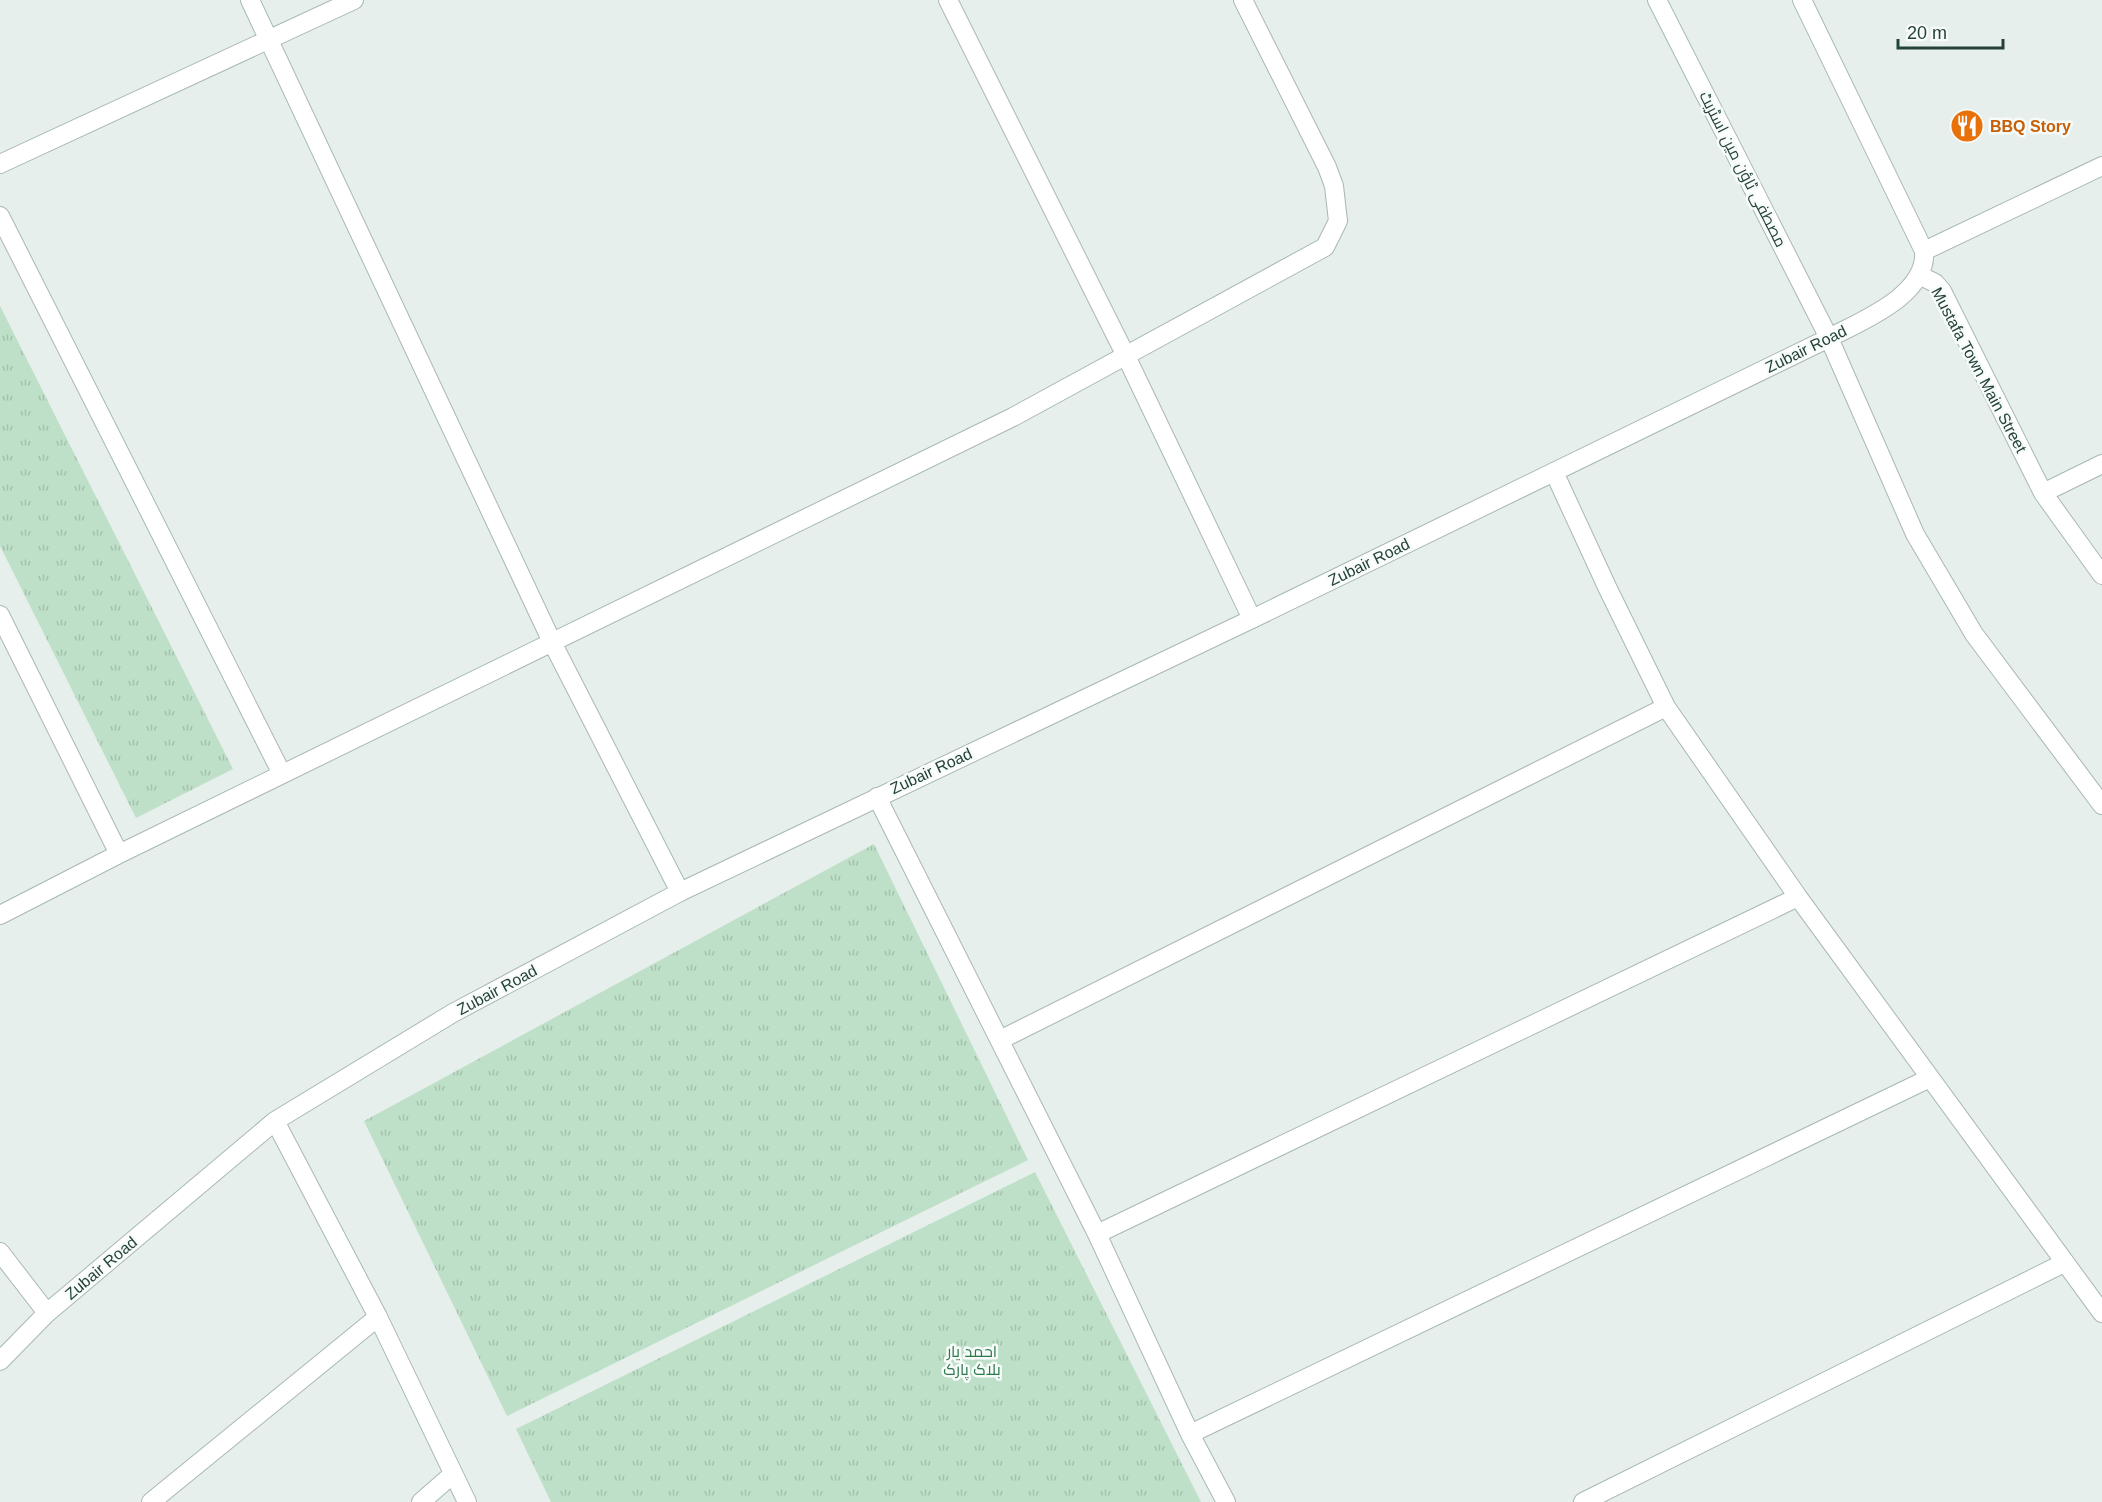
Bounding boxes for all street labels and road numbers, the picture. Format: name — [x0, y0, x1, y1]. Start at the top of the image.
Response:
street label: مصطفی ٹاؤن مین اسٹریٹ — [1694, 88, 1790, 251]
street label: Mustafa Town Main Street — [1928, 284, 2030, 456]
street label: Zubair Road — [1763, 322, 1849, 376]
street label: Zubair Road — [1326, 535, 1412, 589]
street label: Zubair Road — [888, 745, 974, 797]
street label: Zubair Road — [454, 962, 540, 1018]
street label: Zubair Road — [62, 1233, 140, 1303]

